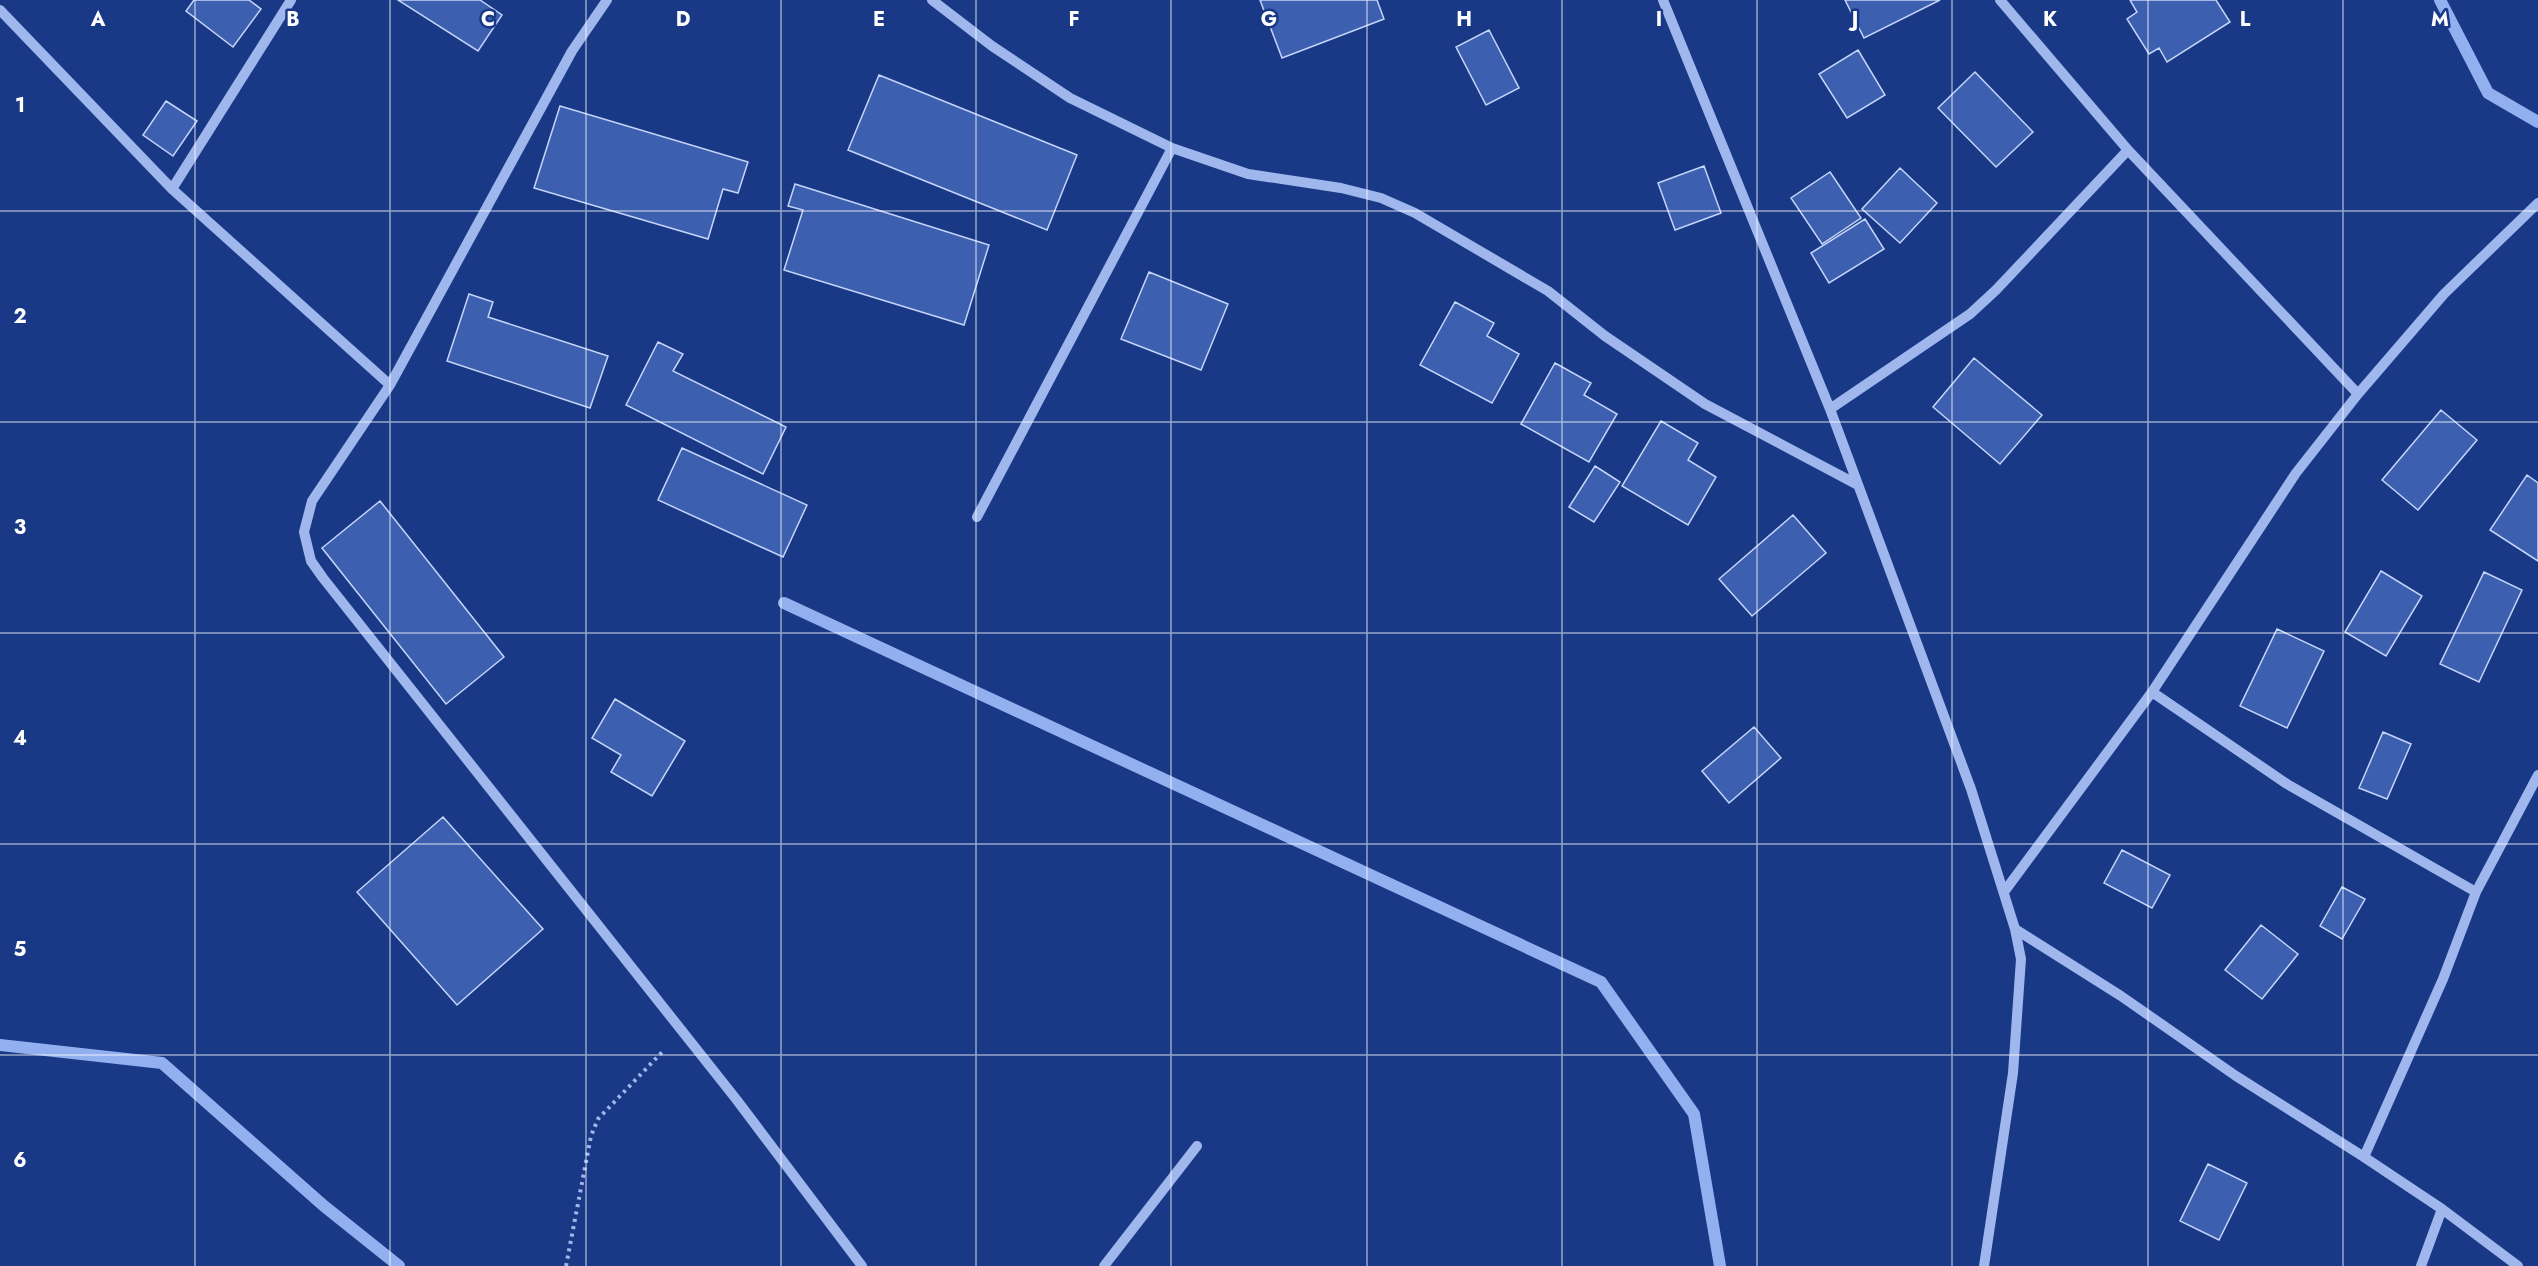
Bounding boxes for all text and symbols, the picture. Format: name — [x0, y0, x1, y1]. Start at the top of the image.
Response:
text: A — [90, 5, 106, 34]
text: B — [286, 5, 300, 34]
text: C — [481, 5, 495, 34]
text: D — [676, 5, 690, 34]
text: E — [873, 5, 885, 34]
text: F — [1068, 5, 1080, 34]
text: G — [1261, 5, 1277, 34]
text: H — [1456, 5, 1472, 34]
text: I — [1656, 5, 1662, 34]
text: J — [1848, 5, 1858, 34]
text: K — [2043, 5, 2057, 34]
text: L — [2240, 5, 2251, 34]
text: M — [2431, 5, 2449, 34]
text: 1 — [15, 91, 25, 120]
text: 2 — [13, 302, 27, 331]
text: 3 — [14, 513, 26, 542]
text: 4 — [13, 724, 27, 753]
text: 5 — [14, 935, 27, 964]
text: 6 — [13, 1146, 27, 1175]

